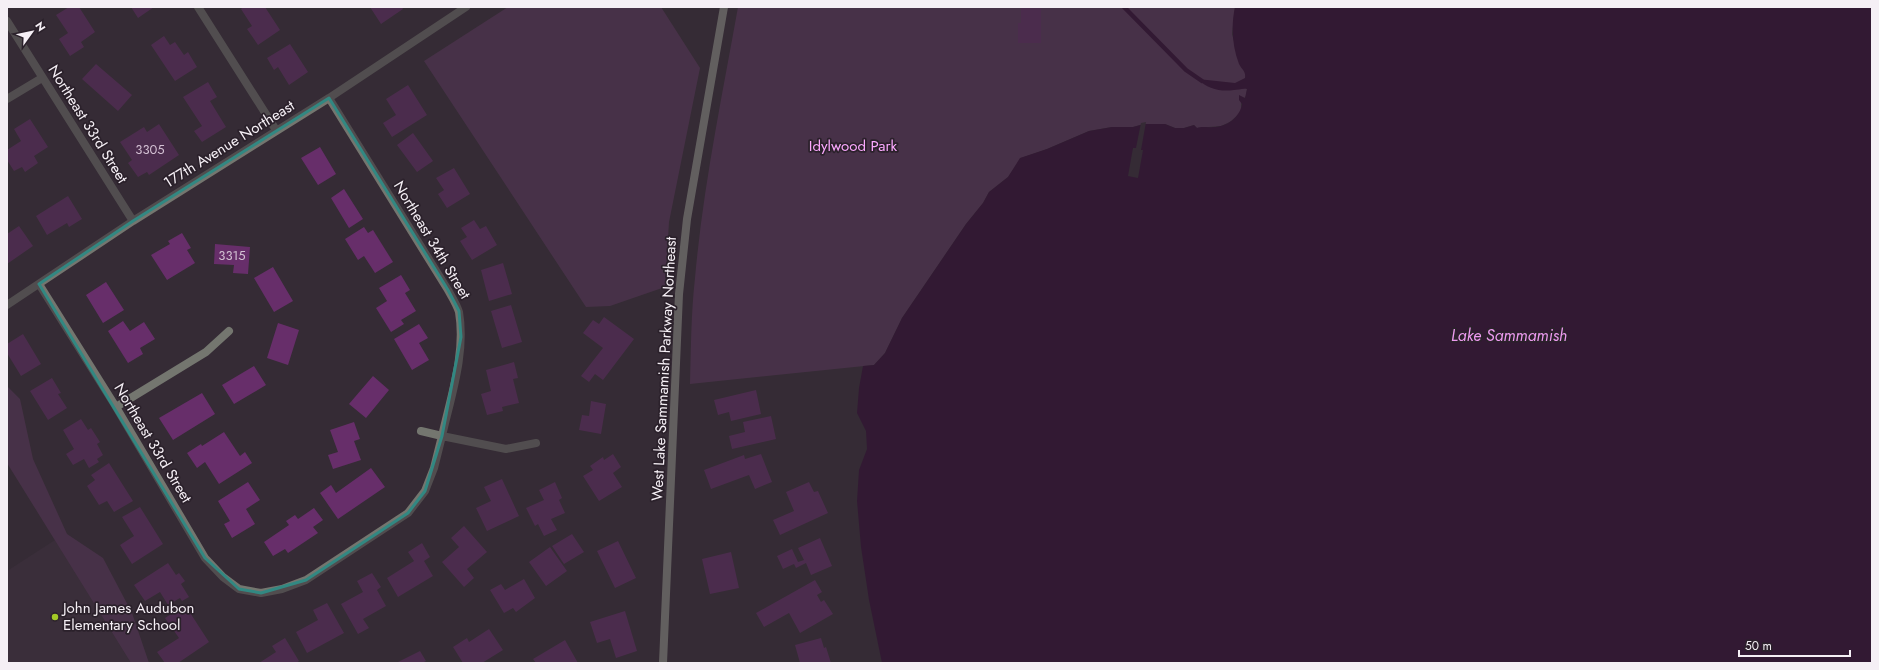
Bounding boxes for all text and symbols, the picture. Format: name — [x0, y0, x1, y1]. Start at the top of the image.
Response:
north arrow — [12, 12, 52, 52]
text: N — [31, 19, 49, 35]
street label: Northeast 33rd Street — [43, 61, 134, 188]
street label: 177th Avenue Northeast — [159, 95, 299, 193]
park label: Idylwood Park — [809, 135, 898, 157]
house number: 3305 — [135, 140, 165, 159]
street label: Northeast 34th Street — [388, 177, 476, 304]
street label: West Lake Sammamish Parkway Northeast — [646, 236, 682, 502]
house number: 3315 — [218, 246, 246, 265]
water label: Lake Sammamish — [1451, 324, 1567, 347]
street label: Northeast 33rd Street — [109, 379, 198, 507]
place label: John James Audubon Elementary School — [61, 597, 194, 636]
marker: John James Audubon Elementary School — [50, 612, 60, 622]
scale bar — [1739, 632, 1850, 658]
text: 50 m — [1745, 637, 1772, 655]

